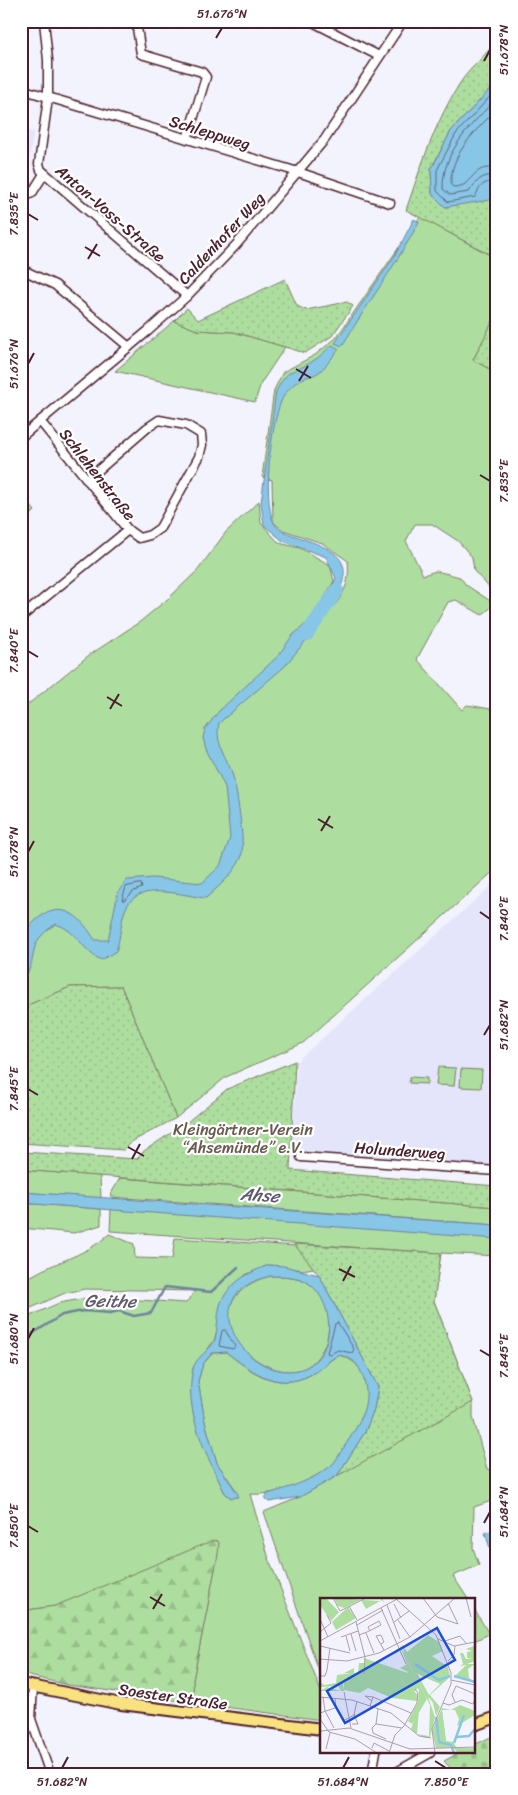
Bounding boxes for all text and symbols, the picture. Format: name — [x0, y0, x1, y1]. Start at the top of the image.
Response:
text: 51.676°N — [197, 3, 248, 25]
text: 51.678°N — [493, 24, 515, 75]
street label: Schleppweg — [166, 106, 254, 159]
street label: Anton-Voss-Straße — [48, 156, 173, 270]
street label: Caldenhofer Weg — [170, 185, 272, 292]
text: 7.835°E — [3, 191, 25, 236]
text: 51.676°N — [3, 338, 25, 389]
street label: Schlehenstraße — [52, 421, 143, 527]
text: 7.835°E — [493, 458, 515, 503]
text: 7.840°E — [3, 627, 25, 673]
text: 51.678°N — [3, 826, 25, 877]
text: 7.840°E — [493, 895, 515, 941]
text: 51.682°N — [493, 999, 515, 1050]
text: 7.845°E — [3, 1065, 25, 1111]
park label: Kleingärtner-Verein “Ahsemünde” e.V. — [173, 1115, 313, 1162]
street label: Holunderweg — [353, 1133, 447, 1168]
water label: Ahse — [239, 1178, 282, 1212]
water label: Geithe — [84, 1285, 138, 1317]
text: 51.680°N — [3, 1313, 25, 1365]
text: 7.845°E — [493, 1332, 515, 1378]
text: 51.684°N — [493, 1486, 515, 1538]
text: 7.850°E — [3, 1502, 25, 1548]
inset map — [320, 1598, 476, 1752]
street label: Soester Straße — [116, 1674, 229, 1719]
text: 51.682°N — [37, 1771, 88, 1793]
text: 51.684°N — [317, 1771, 369, 1793]
text: 7.850°E — [424, 1771, 470, 1793]

